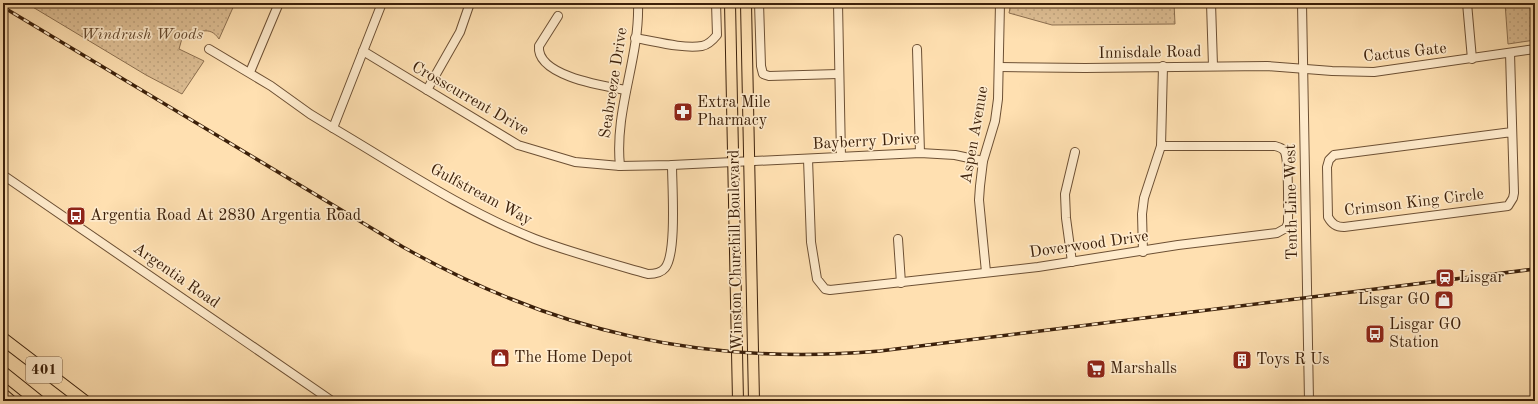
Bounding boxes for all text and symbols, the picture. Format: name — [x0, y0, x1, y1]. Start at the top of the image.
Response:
street label: Seabreeze Drive — [597, 26, 631, 140]
park label: Windrush Woods — [81, 27, 203, 43]
street label: Cactus Gate — [1363, 41, 1447, 65]
street label: Innisdale Road — [1098, 44, 1202, 62]
street label: Crosscurrent Drive — [409, 59, 531, 139]
street label: Aspen Avenue — [959, 85, 991, 185]
place label: Extra Mile Pharmacy — [697, 95, 770, 129]
pharmacy icon: Extra Mile Pharmacy — [672, 101, 694, 123]
street label: Bayberry Drive — [812, 131, 920, 153]
street label: Tenth Line West — [1283, 143, 1301, 260]
street label: Winston Churchill Boulevard — [726, 150, 746, 350]
street label: Gulfstream Way — [427, 161, 535, 229]
street label: Crimson King Circle — [1343, 186, 1485, 220]
bus stop icon: Argentia Road At 2830 Argentia Road — [65, 205, 87, 227]
place label: Argentia Road At 2830 Argentia Road — [90, 208, 361, 224]
street label: Doverwood Drive — [1028, 229, 1150, 261]
street label: Argentia Road — [130, 240, 222, 312]
station icon: Lisgar — [1434, 267, 1456, 289]
place label: Lisgar — [1459, 270, 1505, 286]
shop icon: Lisgar GO — [1433, 289, 1455, 311]
place label: Lisgar GO — [1358, 292, 1430, 308]
place label: Lisgar GO Station — [1389, 317, 1461, 351]
bus stop icon: Lisgar GO Station — [1364, 323, 1386, 345]
shop icon: The Home Depot — [489, 347, 511, 369]
building icon: Toys R Us — [1231, 349, 1253, 371]
place label: The Home Depot — [514, 350, 633, 366]
place label: Toys R Us — [1256, 352, 1330, 368]
road number: 401 — [26, 357, 62, 383]
supermarket icon: Marshalls — [1085, 358, 1107, 380]
place label: Marshalls — [1110, 361, 1177, 377]

